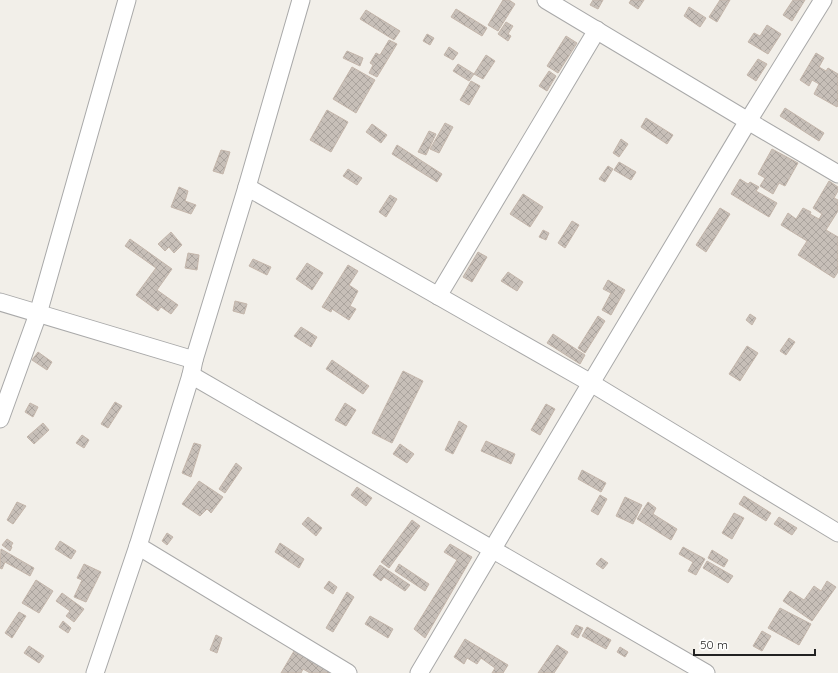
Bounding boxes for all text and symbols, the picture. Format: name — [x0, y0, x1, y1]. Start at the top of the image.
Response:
scale bar — [694, 631, 815, 657]
text: 50 m — [700, 637, 728, 652]

